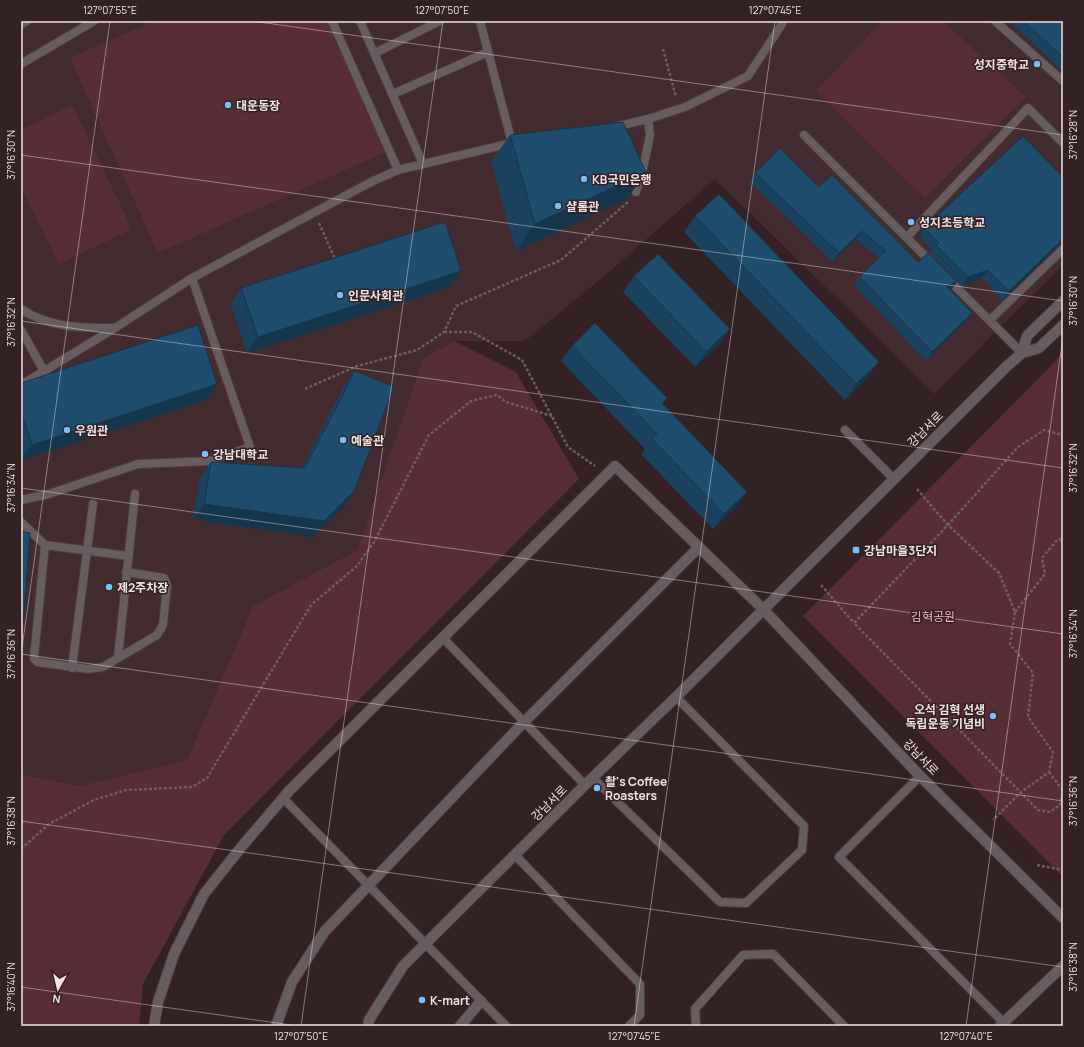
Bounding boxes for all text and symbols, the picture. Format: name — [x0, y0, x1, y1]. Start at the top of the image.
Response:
text: 127°07'55"E — [83, 3, 137, 17]
text: 127°07'50"E — [415, 3, 469, 17]
text: 127°07'45"E — [749, 3, 802, 17]
place label: 성지중학교 — [974, 56, 1029, 73]
marker: 성지중학교 — [1032, 59, 1042, 69]
place label: 대운동장 — [236, 97, 280, 114]
marker: 대운동장 — [223, 100, 233, 110]
text: 37°16'28"N — [1066, 110, 1080, 160]
text: 37°16'30"N — [4, 130, 18, 180]
place label: KB국민은행 — [592, 171, 652, 188]
marker: KB국민은행 — [579, 174, 589, 184]
place label: 샬롬관 — [566, 198, 599, 215]
marker: 샬롬관 — [553, 201, 563, 211]
place label: 성지초등학교 — [919, 214, 985, 231]
marker: 성지초등학교 — [906, 217, 916, 227]
text: 37°16'30"N — [1066, 276, 1080, 326]
place label: 인문사회관 — [348, 287, 403, 304]
marker: 인문사회관 — [335, 290, 345, 300]
text: 37°16'32"N — [4, 297, 18, 347]
street label: 강남서로 — [903, 407, 947, 451]
place label: 우원관 — [75, 422, 108, 439]
marker: 우원관 — [62, 425, 72, 435]
place label: 예술관 — [351, 432, 384, 449]
marker: 예술관 — [338, 435, 348, 445]
text: 37°16'32"N — [1066, 443, 1080, 493]
place label: 강남대학교 — [213, 446, 268, 463]
marker: 강남대학교 — [200, 449, 210, 459]
text: 37°16'34"N — [4, 463, 18, 513]
place label: 강남마을3단지 — [864, 542, 937, 559]
marker: 강남마을3단지 — [851, 545, 861, 555]
place label: 제2주차장 — [117, 579, 168, 596]
marker: 제2주차장 — [104, 582, 114, 592]
park label: 김혁공원 — [911, 608, 955, 625]
text: 37°16'34"N — [1066, 609, 1080, 659]
text: 37°16'36"N — [4, 629, 18, 679]
place label: 오석 김혁 선생 독립운동 기념비 — [905, 701, 985, 732]
marker: 오석 김혁 선생 독립운동 기념비 — [988, 711, 998, 721]
street label: 강남서로 — [900, 735, 942, 779]
place label: 촬's Coffee Roasters — [605, 773, 667, 804]
text: 37°16'36"N — [1066, 776, 1080, 826]
street label: 강남서로 — [527, 781, 571, 825]
marker: 촬's Coffee Roasters — [592, 783, 602, 793]
text: 37°16'38"N — [4, 796, 18, 846]
text: 37°16'38"N — [1066, 942, 1080, 992]
text: 37°16'40"N — [4, 962, 18, 1011]
north arrow — [38, 969, 78, 1009]
text: N — [51, 991, 61, 1007]
place label: K-mart — [430, 992, 470, 1009]
marker: K-mart — [417, 995, 427, 1005]
text: 127°07'50"E — [274, 1029, 328, 1043]
text: 127°07'45"E — [608, 1029, 661, 1043]
text: 127°07'40"E — [940, 1029, 993, 1043]

